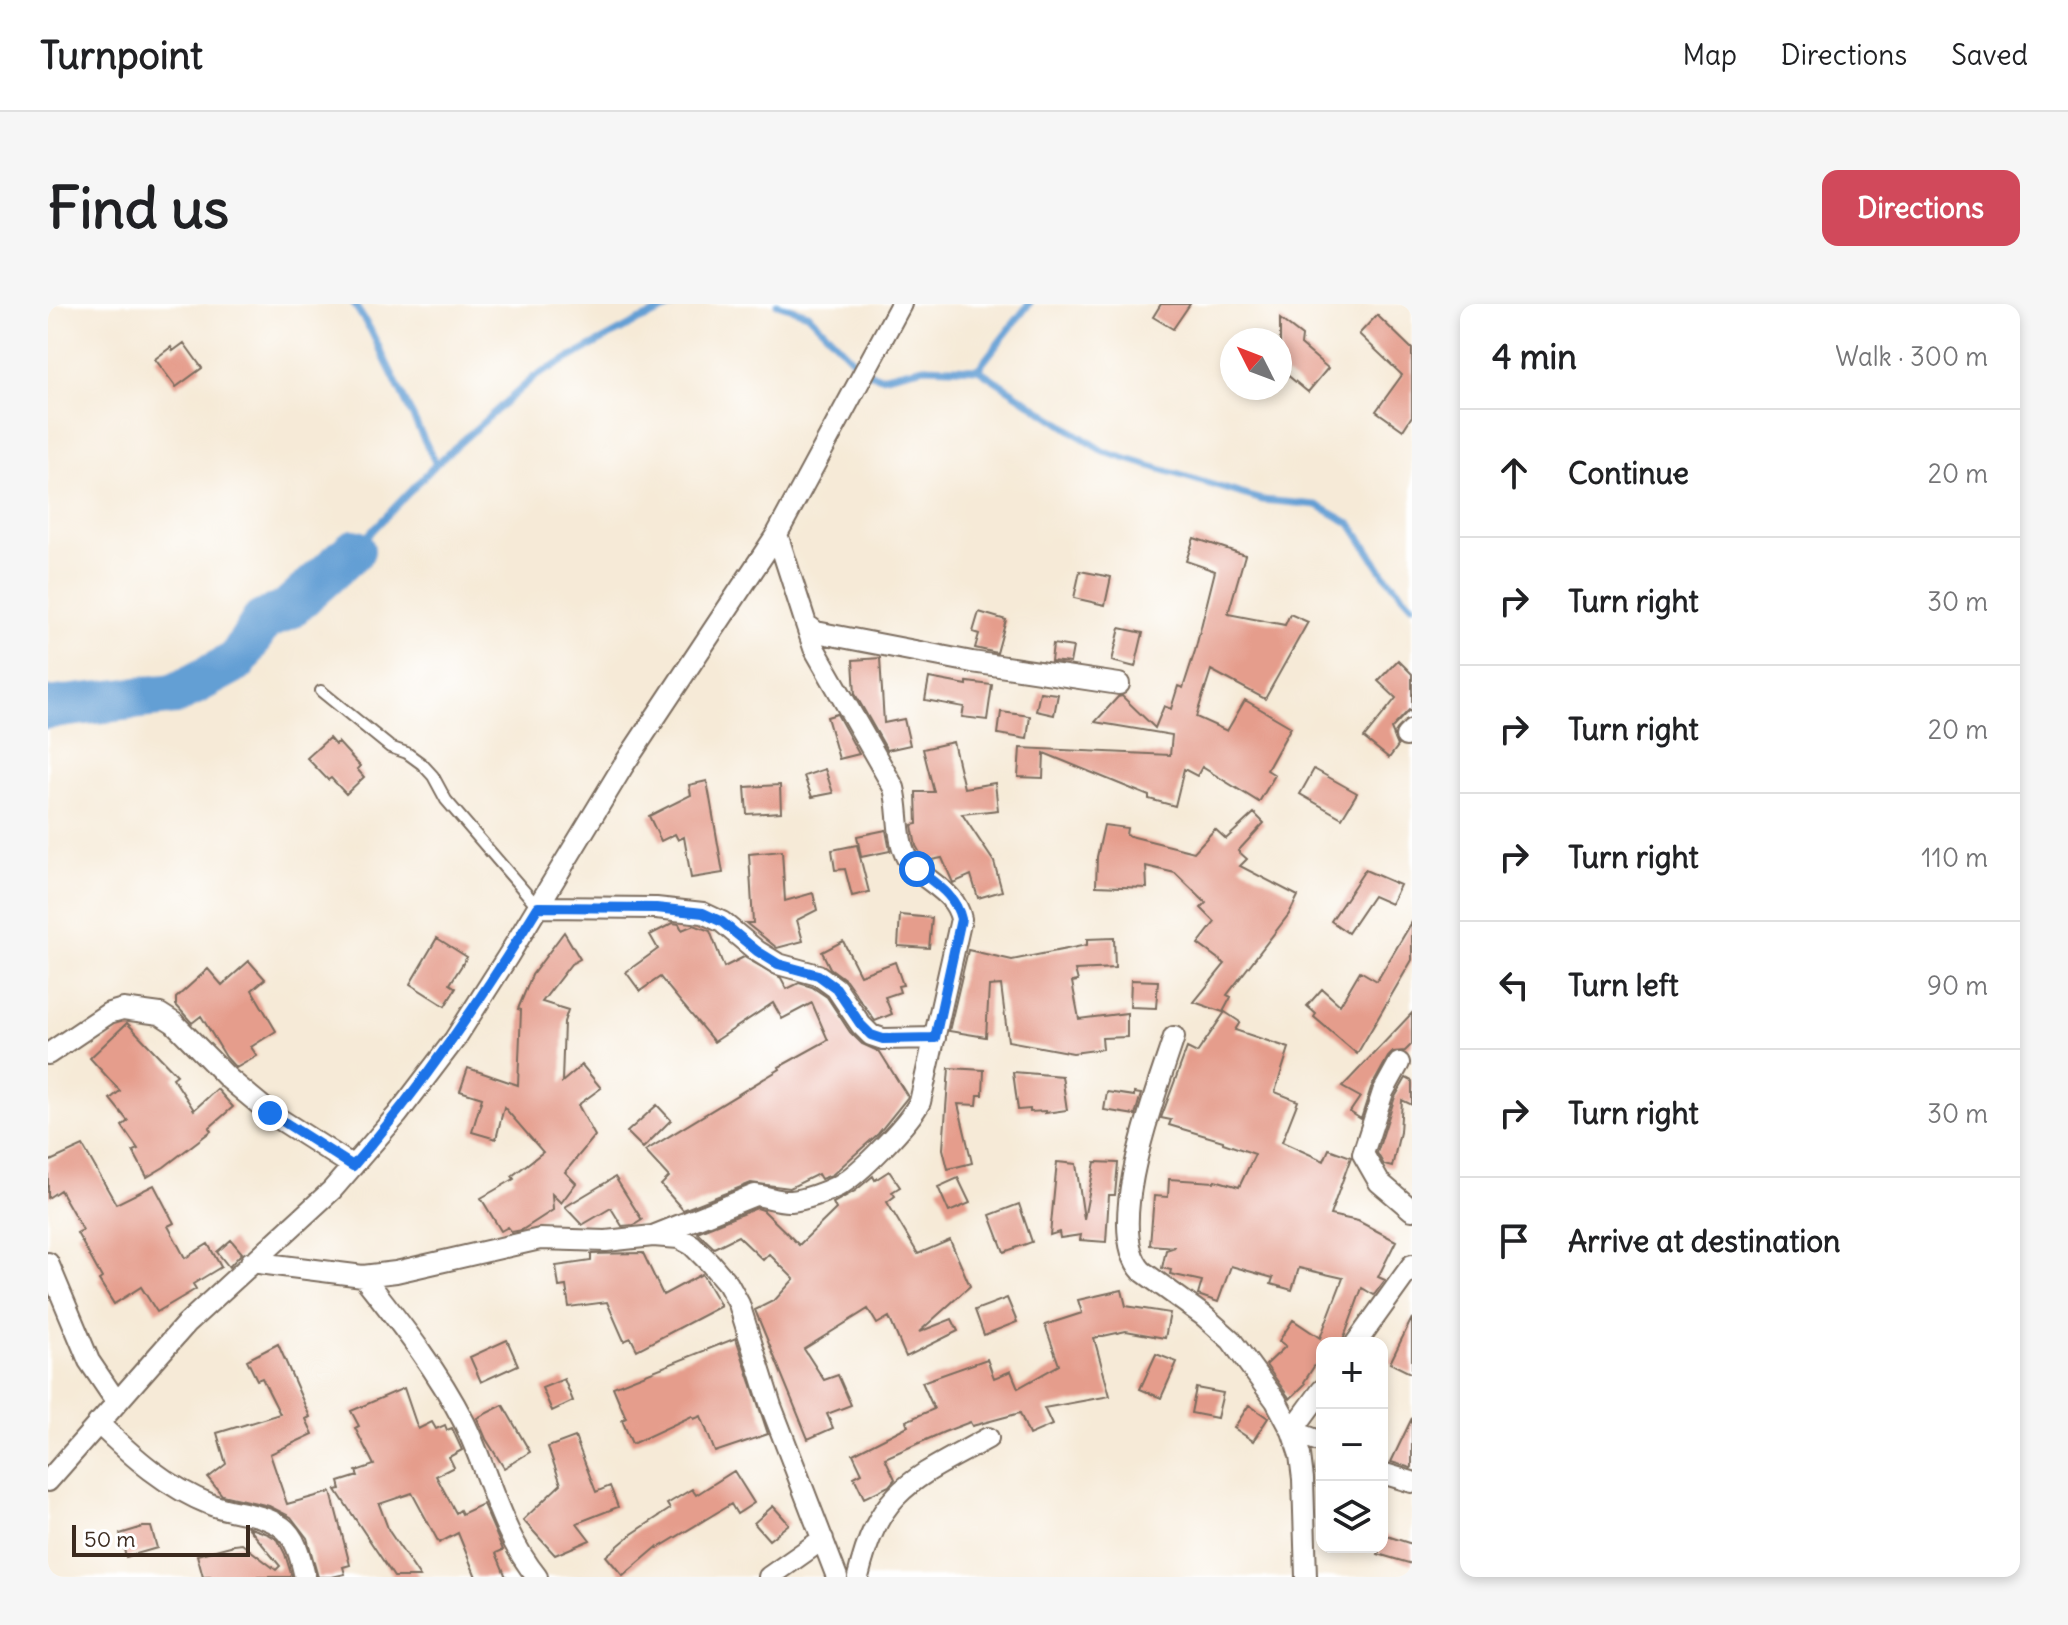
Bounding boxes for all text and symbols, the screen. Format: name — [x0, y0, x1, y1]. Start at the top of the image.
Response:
text: Turnpoint — [40, 32, 203, 79]
text: Map — [1682, 37, 1737, 73]
text: Directions — [1781, 37, 1907, 73]
text: Saved — [1951, 37, 2028, 73]
button: Directions — [1822, 170, 2020, 246]
text: Find us — [48, 173, 229, 243]
north arrow — [1220, 328, 1292, 400]
text: 4 min — [1492, 335, 1577, 378]
text: Walk · 300 m — [1835, 340, 1988, 373]
icon: ahead — [1492, 451, 1536, 495]
text: Continue — [1568, 454, 1689, 492]
text: 20 m — [1928, 457, 1988, 490]
icon: right — [1492, 579, 1536, 623]
text: Turn right — [1568, 582, 1699, 620]
text: 30 m — [1927, 585, 1988, 618]
icon: right — [1492, 707, 1536, 751]
text: Turn right — [1568, 710, 1699, 748]
text: 20 m — [1928, 713, 1988, 746]
icon: right — [1492, 835, 1536, 879]
text: Turn right — [1568, 838, 1699, 876]
text: 110 m — [1921, 841, 1988, 874]
route start — [899, 851, 935, 887]
icon: left — [1492, 963, 1536, 1007]
text: Turn left — [1568, 966, 1679, 1004]
text: 90 m — [1927, 969, 1988, 1002]
icon: right — [1492, 1091, 1536, 1135]
text: Turn right — [1568, 1094, 1699, 1132]
route end — [252, 1095, 288, 1131]
text: 30 m — [1927, 1097, 1988, 1130]
icon: arrive — [1492, 1219, 1536, 1263]
text: Arrive at destination — [1568, 1222, 1840, 1260]
map controls — [1316, 1337, 1388, 1553]
button: + — [1316, 1337, 1388, 1409]
button: − — [1316, 1409, 1388, 1481]
button: layers — [1316, 1481, 1388, 1553]
scale bar — [72, 1521, 250, 1557]
text: 50 m — [84, 1525, 136, 1553]

